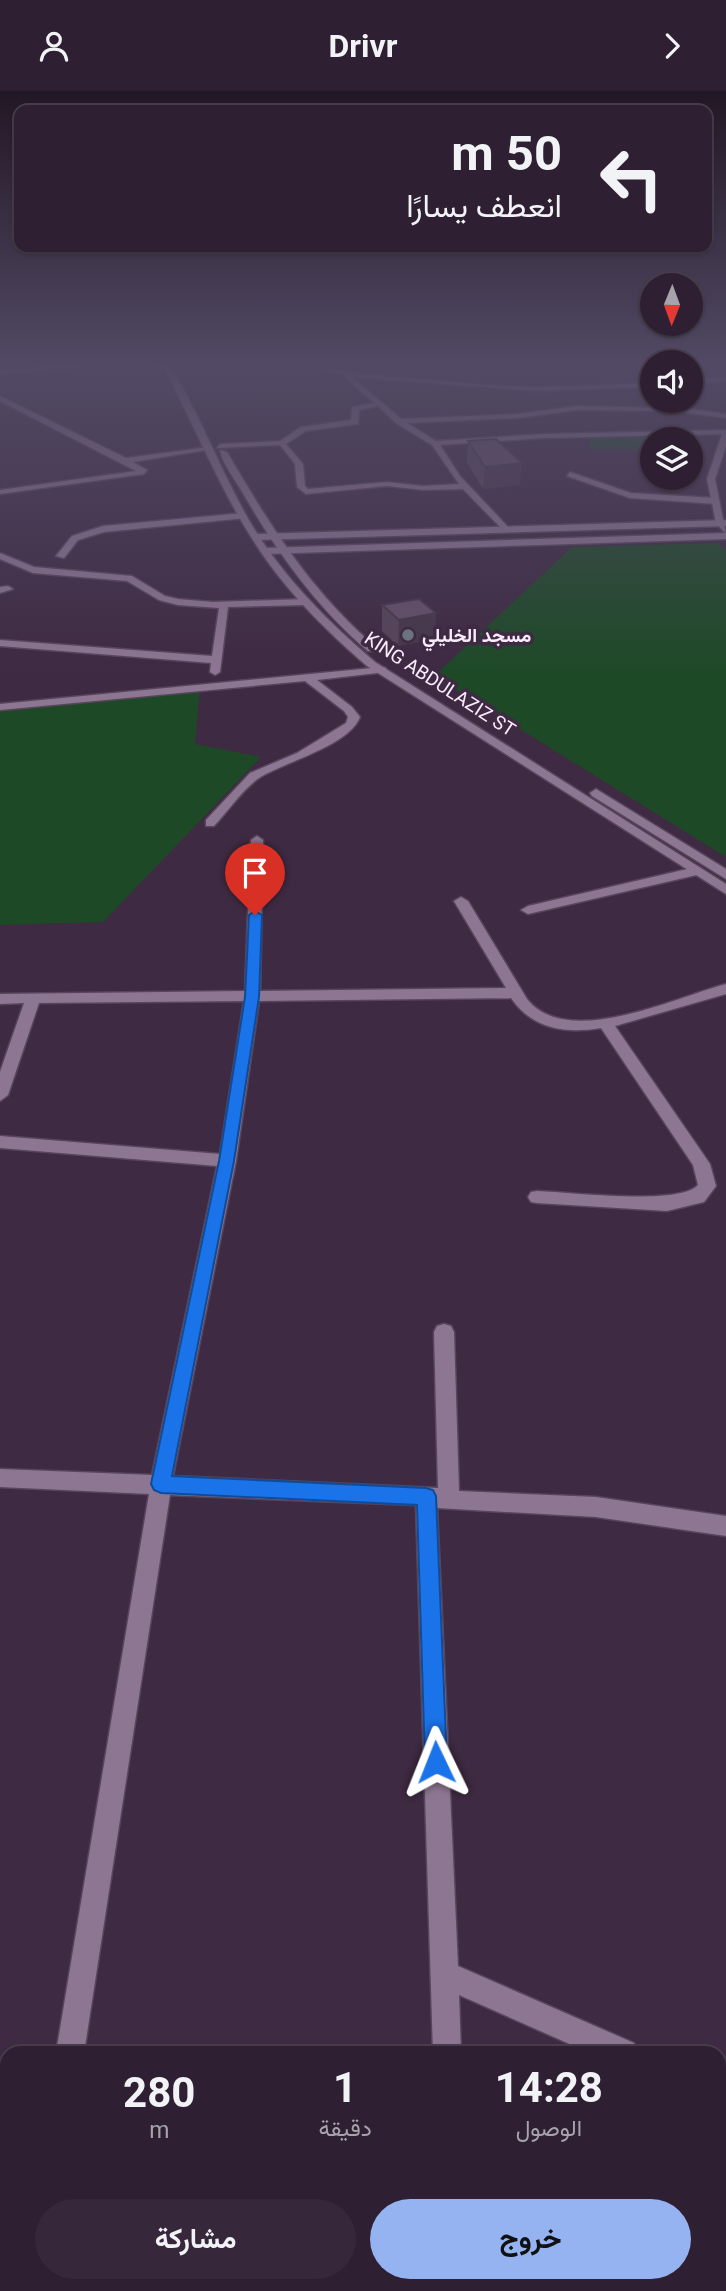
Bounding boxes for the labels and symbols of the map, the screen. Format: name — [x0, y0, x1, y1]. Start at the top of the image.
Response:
north arrow — [640, 273, 704, 336]
place label: مسجد الخليلي — [422, 624, 531, 652]
street label: KING ABDULAZIZ ST — [360, 627, 520, 741]
marker: مسجد الخليلي — [400, 627, 416, 643]
pin — [225, 843, 285, 915]
position arrow — [399, 1725, 473, 1799]

